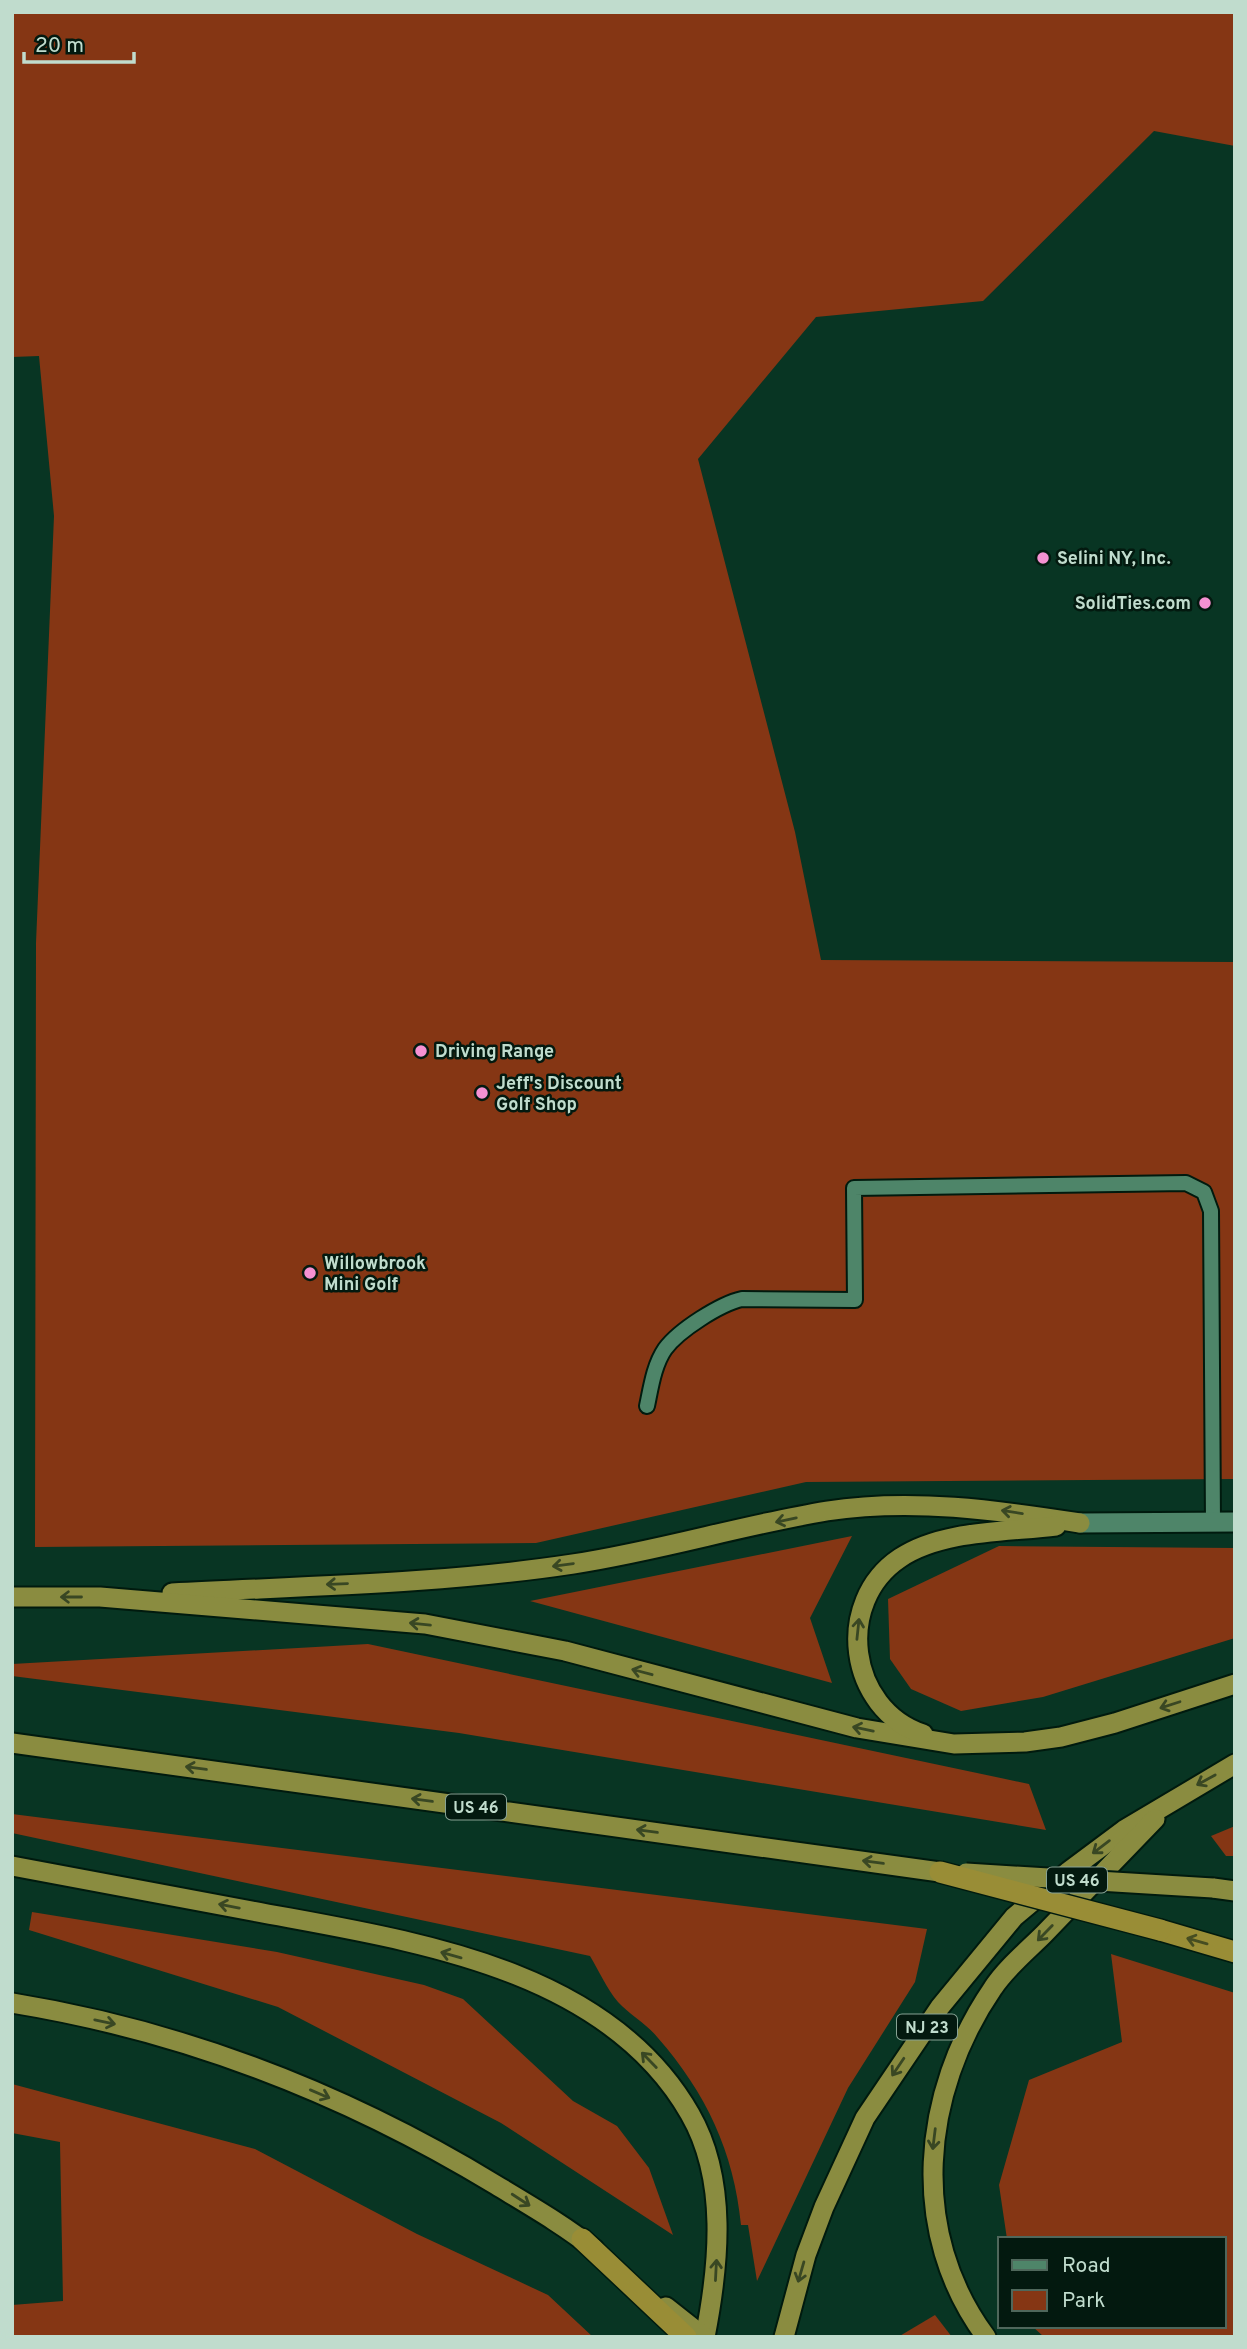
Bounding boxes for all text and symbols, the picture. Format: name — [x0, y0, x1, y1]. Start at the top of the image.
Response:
scale bar — [24, 21, 135, 65]
text: 20 m — [35, 33, 84, 60]
place label: Selini NY, Inc. — [1057, 548, 1171, 571]
marker: Selini NY, Inc. — [1035, 550, 1051, 566]
place label: SolidTies.com — [1075, 593, 1191, 616]
marker: SolidTies.com — [1197, 595, 1213, 611]
place label: Driving Range — [435, 1041, 554, 1064]
marker: Driving Range — [413, 1043, 429, 1059]
place label: Jeff's Discount Golf Shop — [496, 1073, 622, 1117]
marker: Jeff's Discount Golf Shop — [474, 1085, 490, 1101]
place label: Willowbrook Mini Golf — [324, 1253, 426, 1297]
marker: Willowbrook Mini Golf — [302, 1265, 318, 1281]
one-way arrow — [1002, 1505, 1024, 1518]
one-way arrow — [775, 1513, 798, 1527]
one-way arrow — [553, 1559, 575, 1572]
one-way arrow — [326, 1578, 349, 1591]
one-way arrow — [60, 1590, 83, 1604]
one-way arrow — [409, 1617, 432, 1630]
one-way arrow — [852, 1618, 865, 1641]
one-way arrow — [632, 1664, 654, 1677]
one-way arrow — [1159, 1699, 1181, 1712]
one-way arrow — [852, 1722, 875, 1735]
one-way arrow — [186, 1762, 208, 1775]
one-way arrow — [1196, 1774, 1217, 1787]
one-way arrow — [411, 1793, 434, 1806]
road number: US 46 — [446, 1795, 506, 1820]
one-way arrow — [636, 1824, 659, 1837]
one-way arrow — [1092, 1840, 1110, 1855]
one-way arrow — [862, 1855, 884, 1868]
road number: US 46 — [1047, 1868, 1107, 1892]
one-way arrow — [218, 1899, 241, 1913]
one-way arrow — [1037, 1924, 1054, 1941]
one-way arrow — [1186, 1934, 1209, 1947]
one-way arrow — [440, 1947, 462, 1960]
road number: NJ 23 — [897, 2014, 957, 2039]
one-way arrow — [93, 2015, 116, 2029]
one-way arrow — [641, 2052, 658, 2069]
one-way arrow — [891, 2057, 905, 2077]
one-way arrow — [309, 2088, 331, 2101]
one-way arrow — [927, 2127, 940, 2150]
one-way arrow — [511, 2193, 530, 2208]
legend — [998, 2237, 1226, 2328]
text: Road — [1062, 2253, 1111, 2280]
one-way arrow — [710, 2258, 723, 2281]
one-way arrow — [794, 2261, 807, 2283]
text: Park — [1062, 2288, 1105, 2315]

